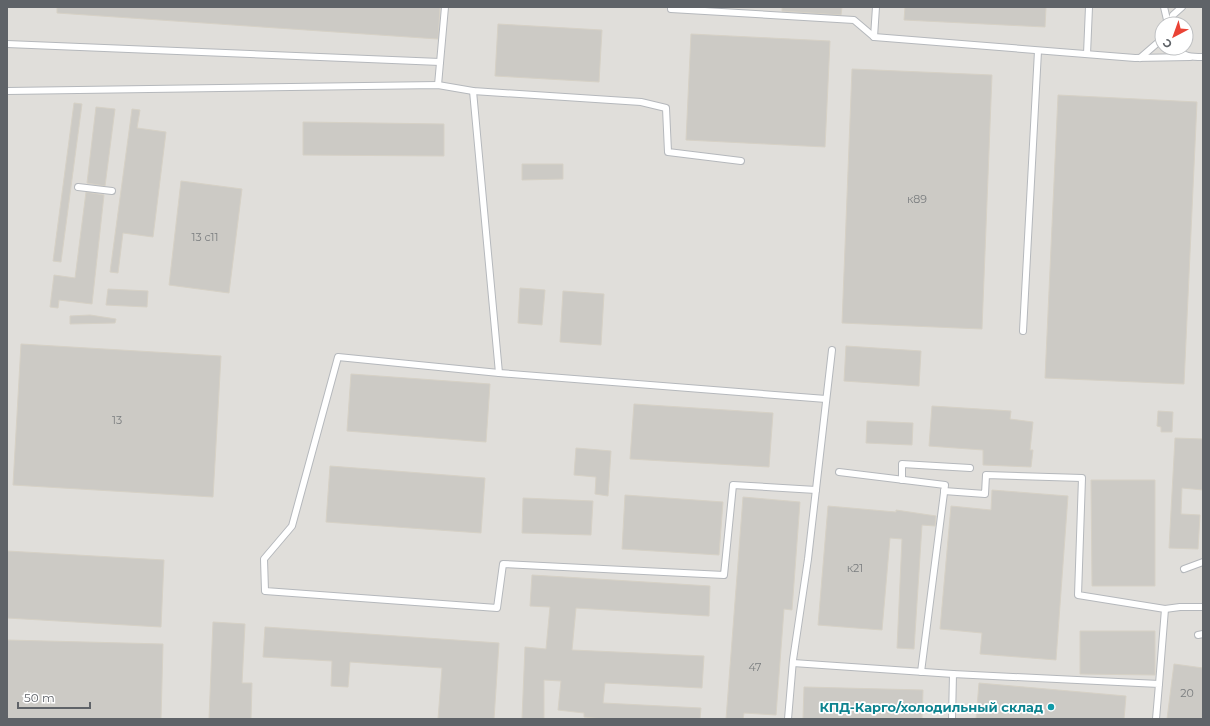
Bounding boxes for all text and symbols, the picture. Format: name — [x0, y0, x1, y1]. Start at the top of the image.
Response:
north arrow — [1154, 16, 1194, 56]
text: С — [1160, 36, 1175, 51]
house number: к89 — [907, 192, 927, 206]
house number: 13 с11 — [192, 230, 218, 244]
house number: 13 — [112, 413, 122, 427]
house number: к21 — [847, 561, 863, 575]
house number: 47 — [748, 660, 762, 674]
scale bar — [18, 684, 90, 710]
house number: 20 — [1180, 686, 1194, 700]
text: 50 m — [24, 690, 55, 705]
place label: КПД-Карго/холодильный склад — [820, 699, 1043, 715]
marker: КПД-Карго/холодильный склад — [1046, 702, 1056, 712]

